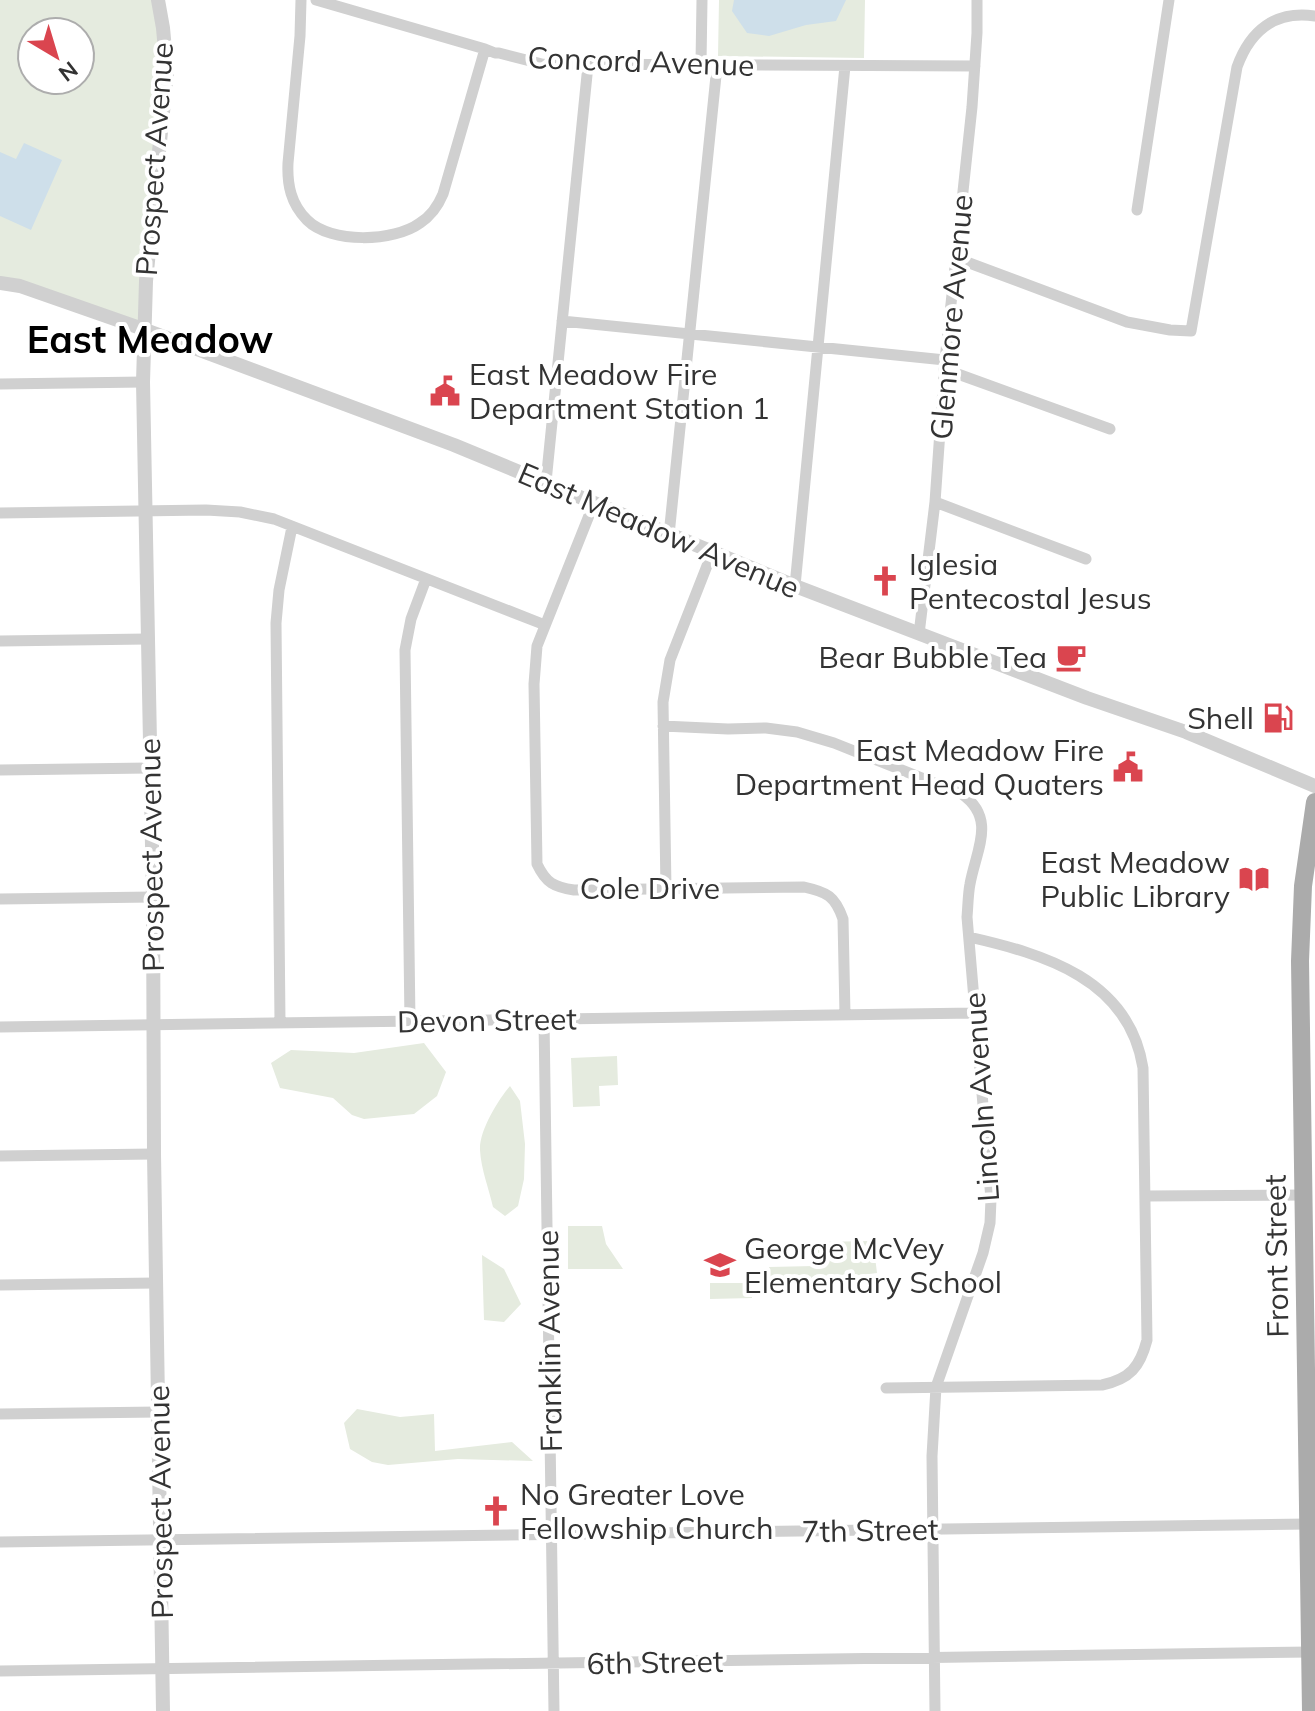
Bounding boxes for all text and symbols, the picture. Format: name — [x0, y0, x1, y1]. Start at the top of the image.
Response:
north arrow — [16, 16, 96, 96]
street label: Concord Avenue — [527, 38, 755, 84]
street label: Prospect Avenue — [127, 41, 181, 277]
text: N — [53, 56, 83, 88]
street label: Glenmore Avenue — [921, 193, 981, 441]
district label: East Meadow — [27, 315, 274, 363]
place label: East Meadow Fire Department Station 1 — [469, 355, 770, 427]
public building icon: East Meadow Fire Department Station 1 — [428, 374, 462, 408]
street label: East Meadow Avenue — [513, 454, 805, 606]
place label: Iglesia Pentecostal Jesus — [909, 545, 1152, 617]
church icon: Iglesia Pentecostal Jesus — [868, 564, 902, 598]
place label: Bear Bubble Tea — [818, 638, 1047, 676]
cafe icon: Bear Bubble Tea — [1054, 640, 1088, 674]
place label: Shell — [1187, 699, 1254, 737]
fuel station icon: Shell — [1261, 701, 1295, 735]
place label: East Meadow Fire Department Head Quaters — [735, 731, 1104, 803]
street label: Prospect Avenue — [130, 738, 172, 972]
public building icon: East Meadow Fire Department Head Quaters — [1111, 750, 1145, 784]
place label: East Meadow Public Library — [1040, 843, 1230, 915]
library icon: East Meadow Public Library — [1237, 862, 1271, 896]
street label: Cole Drive — [580, 869, 720, 907]
street label: Lincoln Avenue — [955, 991, 1007, 1203]
street label: Devon Street — [397, 999, 577, 1041]
street label: Front Street — [1256, 1174, 1296, 1338]
street label: Franklin Avenue — [528, 1229, 570, 1453]
place label: George McVey Elementary School — [744, 1229, 1002, 1301]
school or university icon: George McVey Elementary School — [703, 1248, 737, 1282]
street label: Prospect Avenue — [139, 1385, 181, 1619]
place label: No Greater Love Fellowship Church — [520, 1475, 774, 1547]
church icon: No Greater Love Fellowship Church — [479, 1494, 513, 1528]
street label: 7th Street — [801, 1510, 939, 1550]
street label: 6th Street — [586, 1642, 724, 1682]

